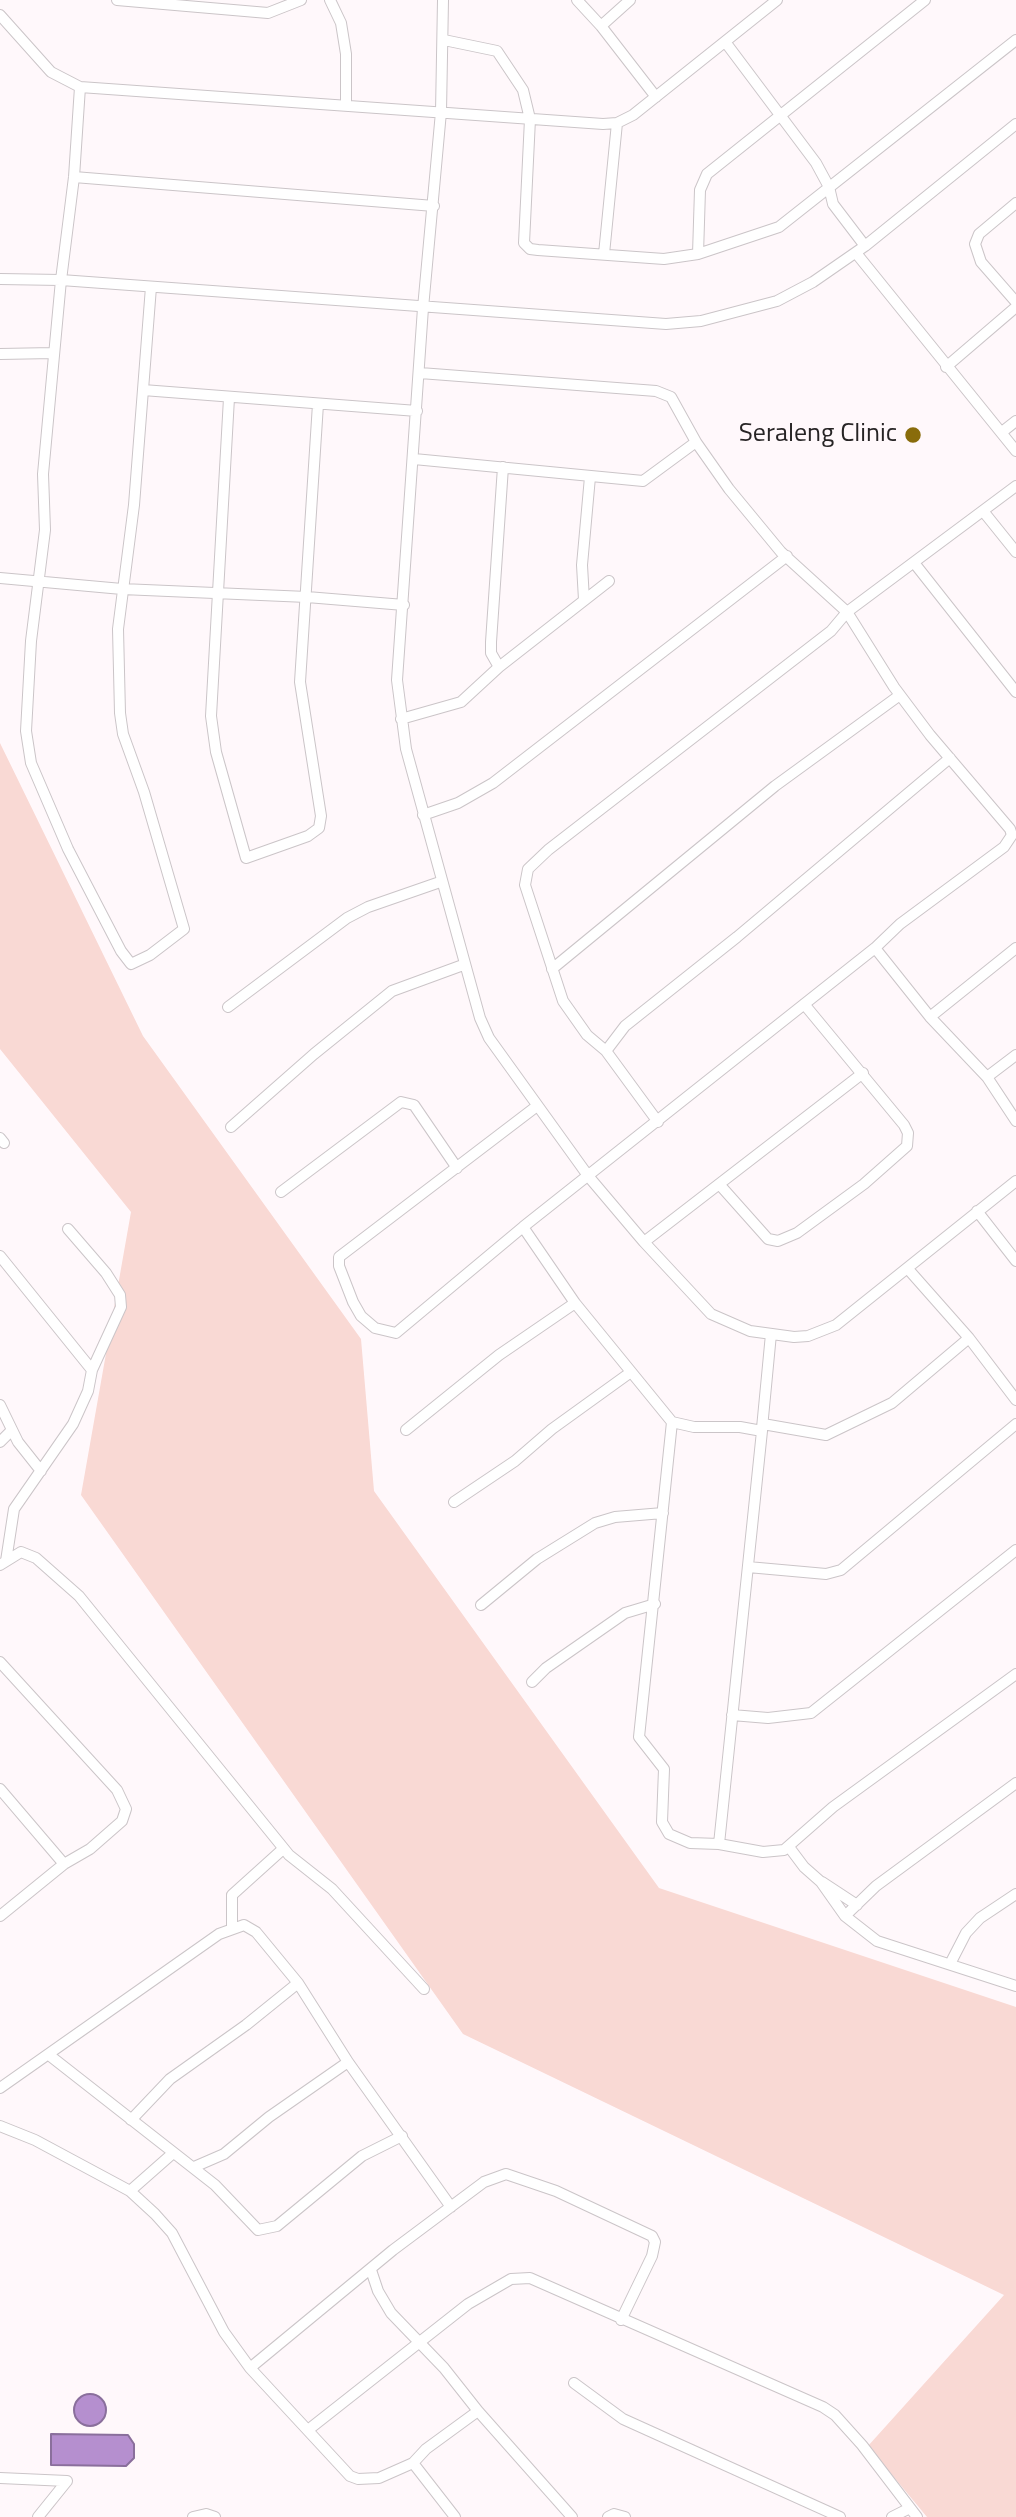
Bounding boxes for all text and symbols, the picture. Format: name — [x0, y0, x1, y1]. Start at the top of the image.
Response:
place label: Seraleng Clinic — [739, 419, 897, 451]
marker: Seraleng Clinic — [903, 425, 923, 445]

